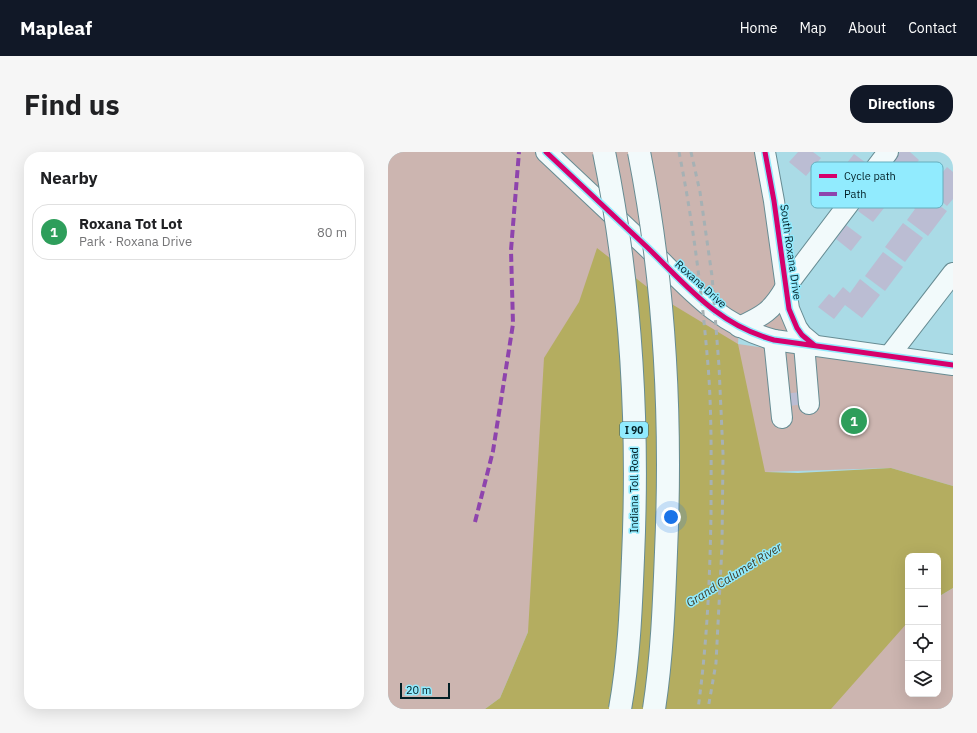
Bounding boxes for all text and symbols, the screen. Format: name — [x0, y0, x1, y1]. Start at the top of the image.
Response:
text: Mapleaf — [20, 16, 92, 40]
text: Home — [740, 19, 777, 37]
text: Map — [799, 19, 826, 37]
text: About — [848, 19, 886, 37]
text: Contact — [908, 19, 957, 37]
button: Directions — [850, 85, 953, 123]
text: Find us — [24, 86, 120, 123]
legend — [811, 162, 943, 208]
text: Nearby — [40, 167, 98, 189]
text: Cycle path — [844, 169, 896, 183]
text: Path — [844, 187, 867, 201]
street label: South Roxana Drive — [777, 203, 805, 301]
text: Roxana Tot Lot — [79, 214, 182, 233]
text: 1 — [50, 224, 58, 241]
text: 80 m — [317, 224, 347, 241]
text: Park · Roxana Drive — [79, 233, 192, 250]
street label: Roxana Drive — [672, 257, 730, 311]
pin: 1 — [841, 406, 867, 436]
road number: I 90 — [620, 422, 648, 438]
street label: Indiana Toll Road — [627, 447, 641, 533]
your location — [661, 507, 681, 527]
water label: Grand Calumet River — [683, 539, 785, 610]
map controls — [905, 553, 941, 697]
button: + — [905, 553, 941, 589]
button: − — [905, 589, 941, 625]
button: locate — [905, 625, 941, 661]
button: layers — [905, 661, 941, 697]
scale bar — [400, 681, 450, 700]
text: 20 m — [406, 683, 431, 697]

